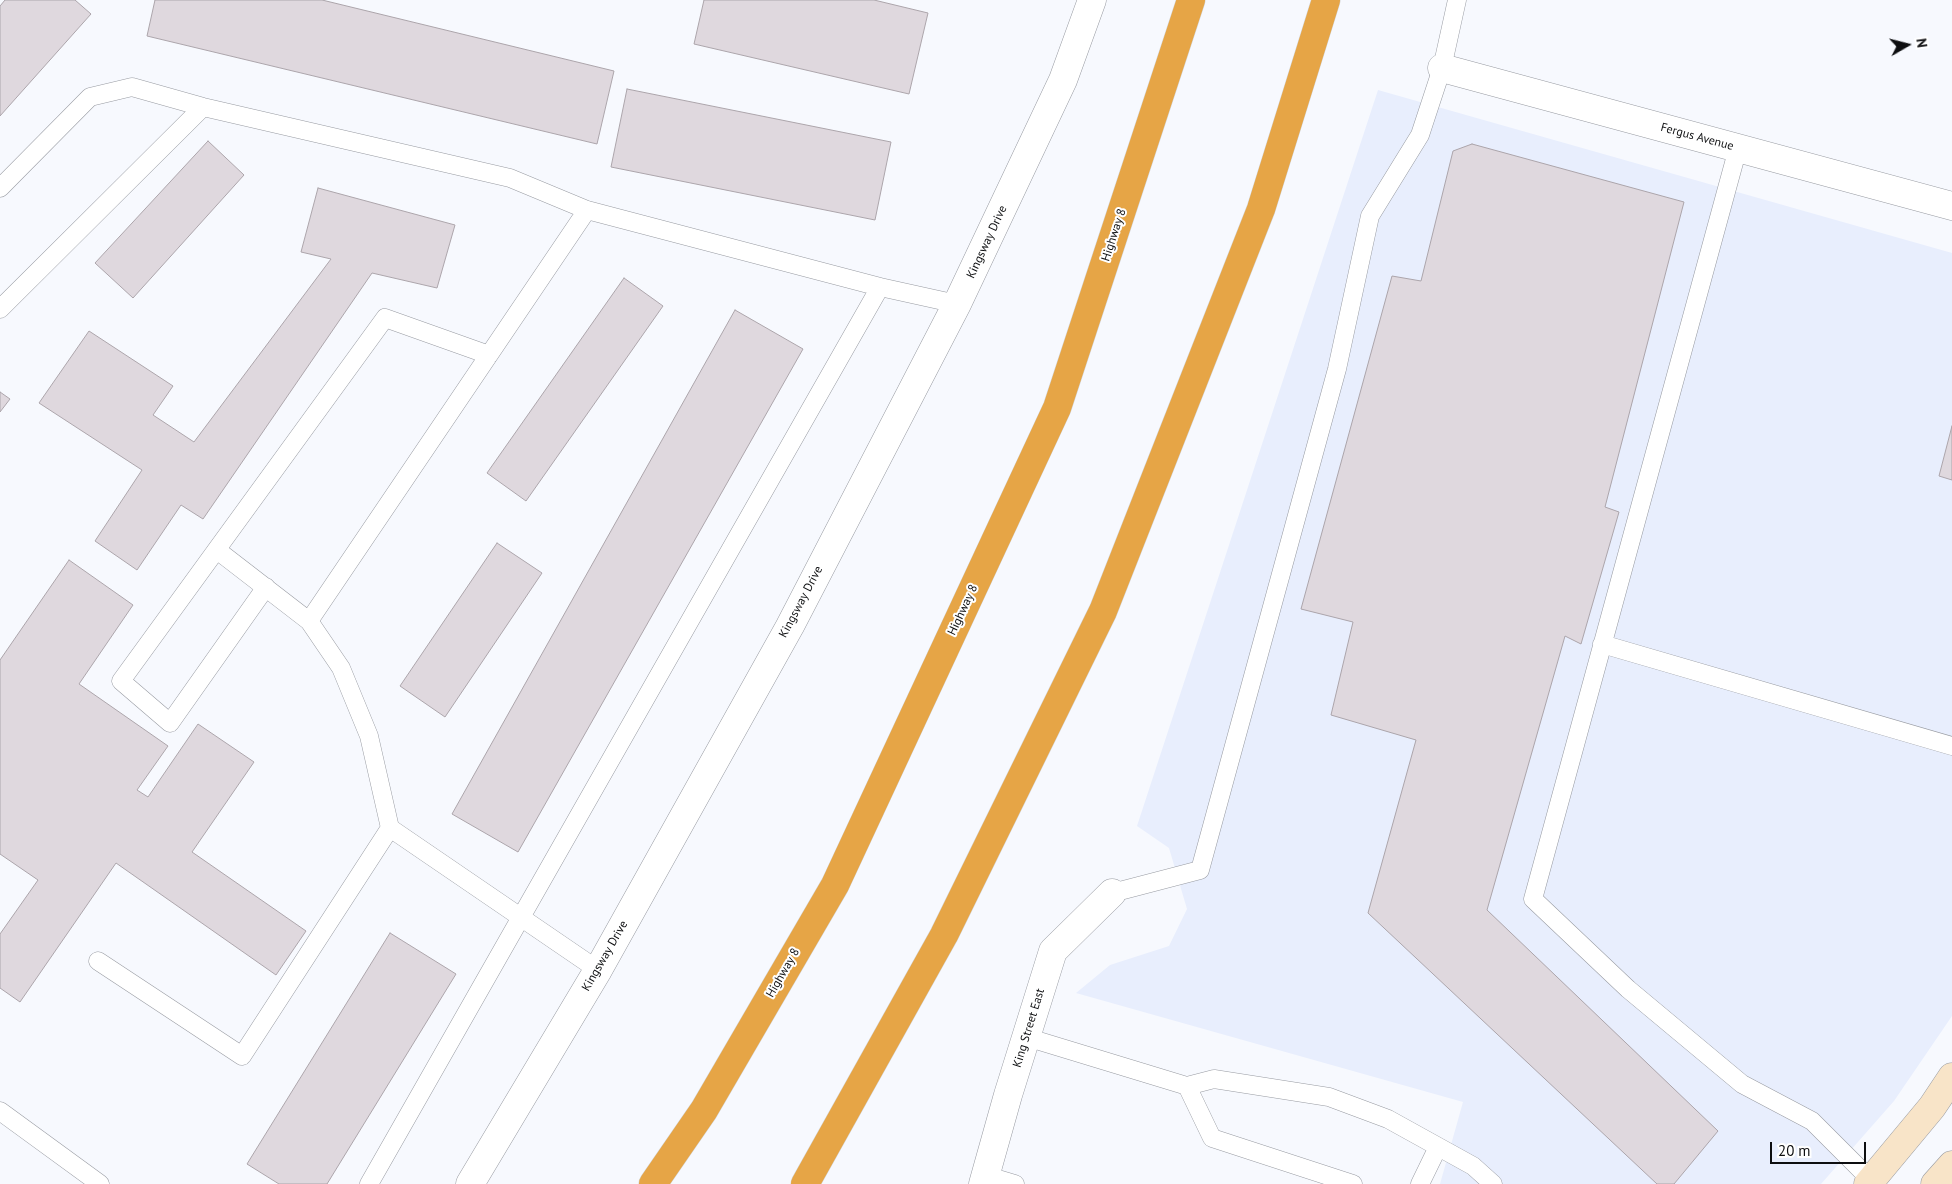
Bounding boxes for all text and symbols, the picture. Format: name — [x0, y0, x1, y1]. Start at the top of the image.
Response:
north arrow — [1882, 20, 1932, 70]
text: N — [1912, 37, 1931, 49]
street label: Fergus Avenue — [1659, 120, 1735, 154]
street label: Kingsway Drive — [964, 203, 1010, 281]
street label: Highway 8 — [1099, 207, 1129, 263]
street label: Kingsway Drive — [776, 564, 826, 640]
street label: Highway 8 — [945, 582, 981, 638]
street label: Kingsway Drive — [579, 918, 631, 994]
street label: Highway 8 — [763, 946, 803, 1000]
street label: King Street East — [1010, 987, 1048, 1069]
scale bar — [1772, 1132, 1868, 1164]
text: 20 m — [1778, 1141, 1811, 1160]

